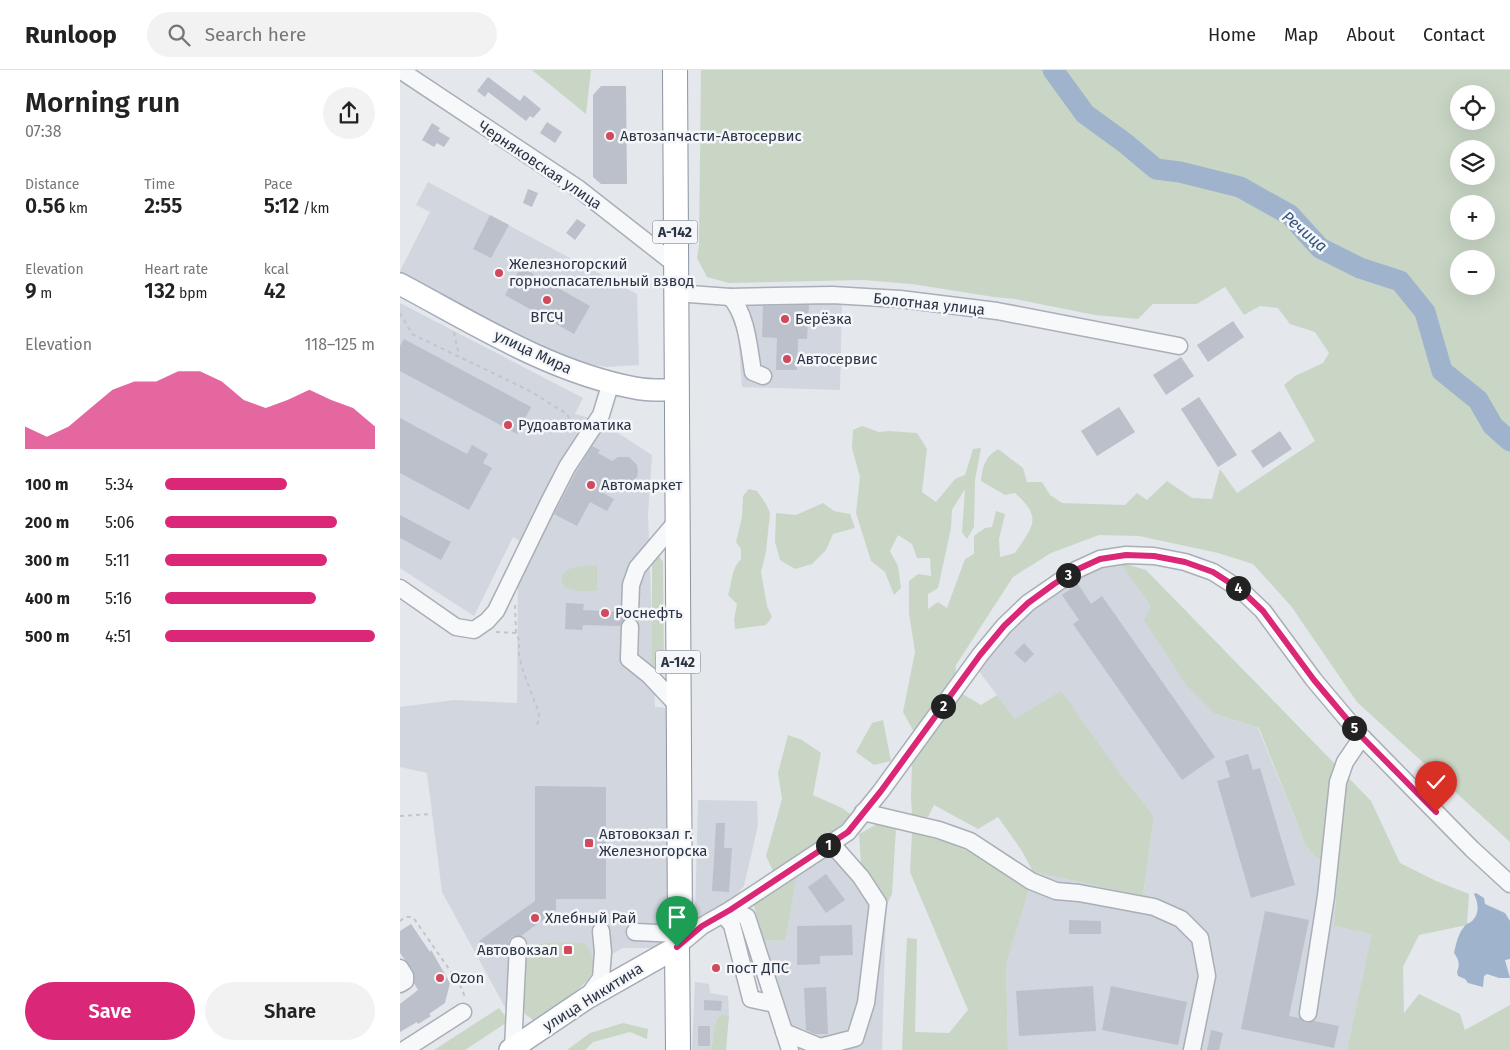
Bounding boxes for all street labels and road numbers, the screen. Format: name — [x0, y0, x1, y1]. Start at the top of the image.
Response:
street label: Черняковская улица — [475, 117, 605, 213]
road number: А-142 — [652, 220, 698, 243]
street label: Болотная улица — [872, 289, 986, 319]
street label: улица Мира — [491, 326, 575, 378]
road number: А-142 — [656, 650, 700, 674]
street label: улица Никитина — [540, 959, 646, 1035]

